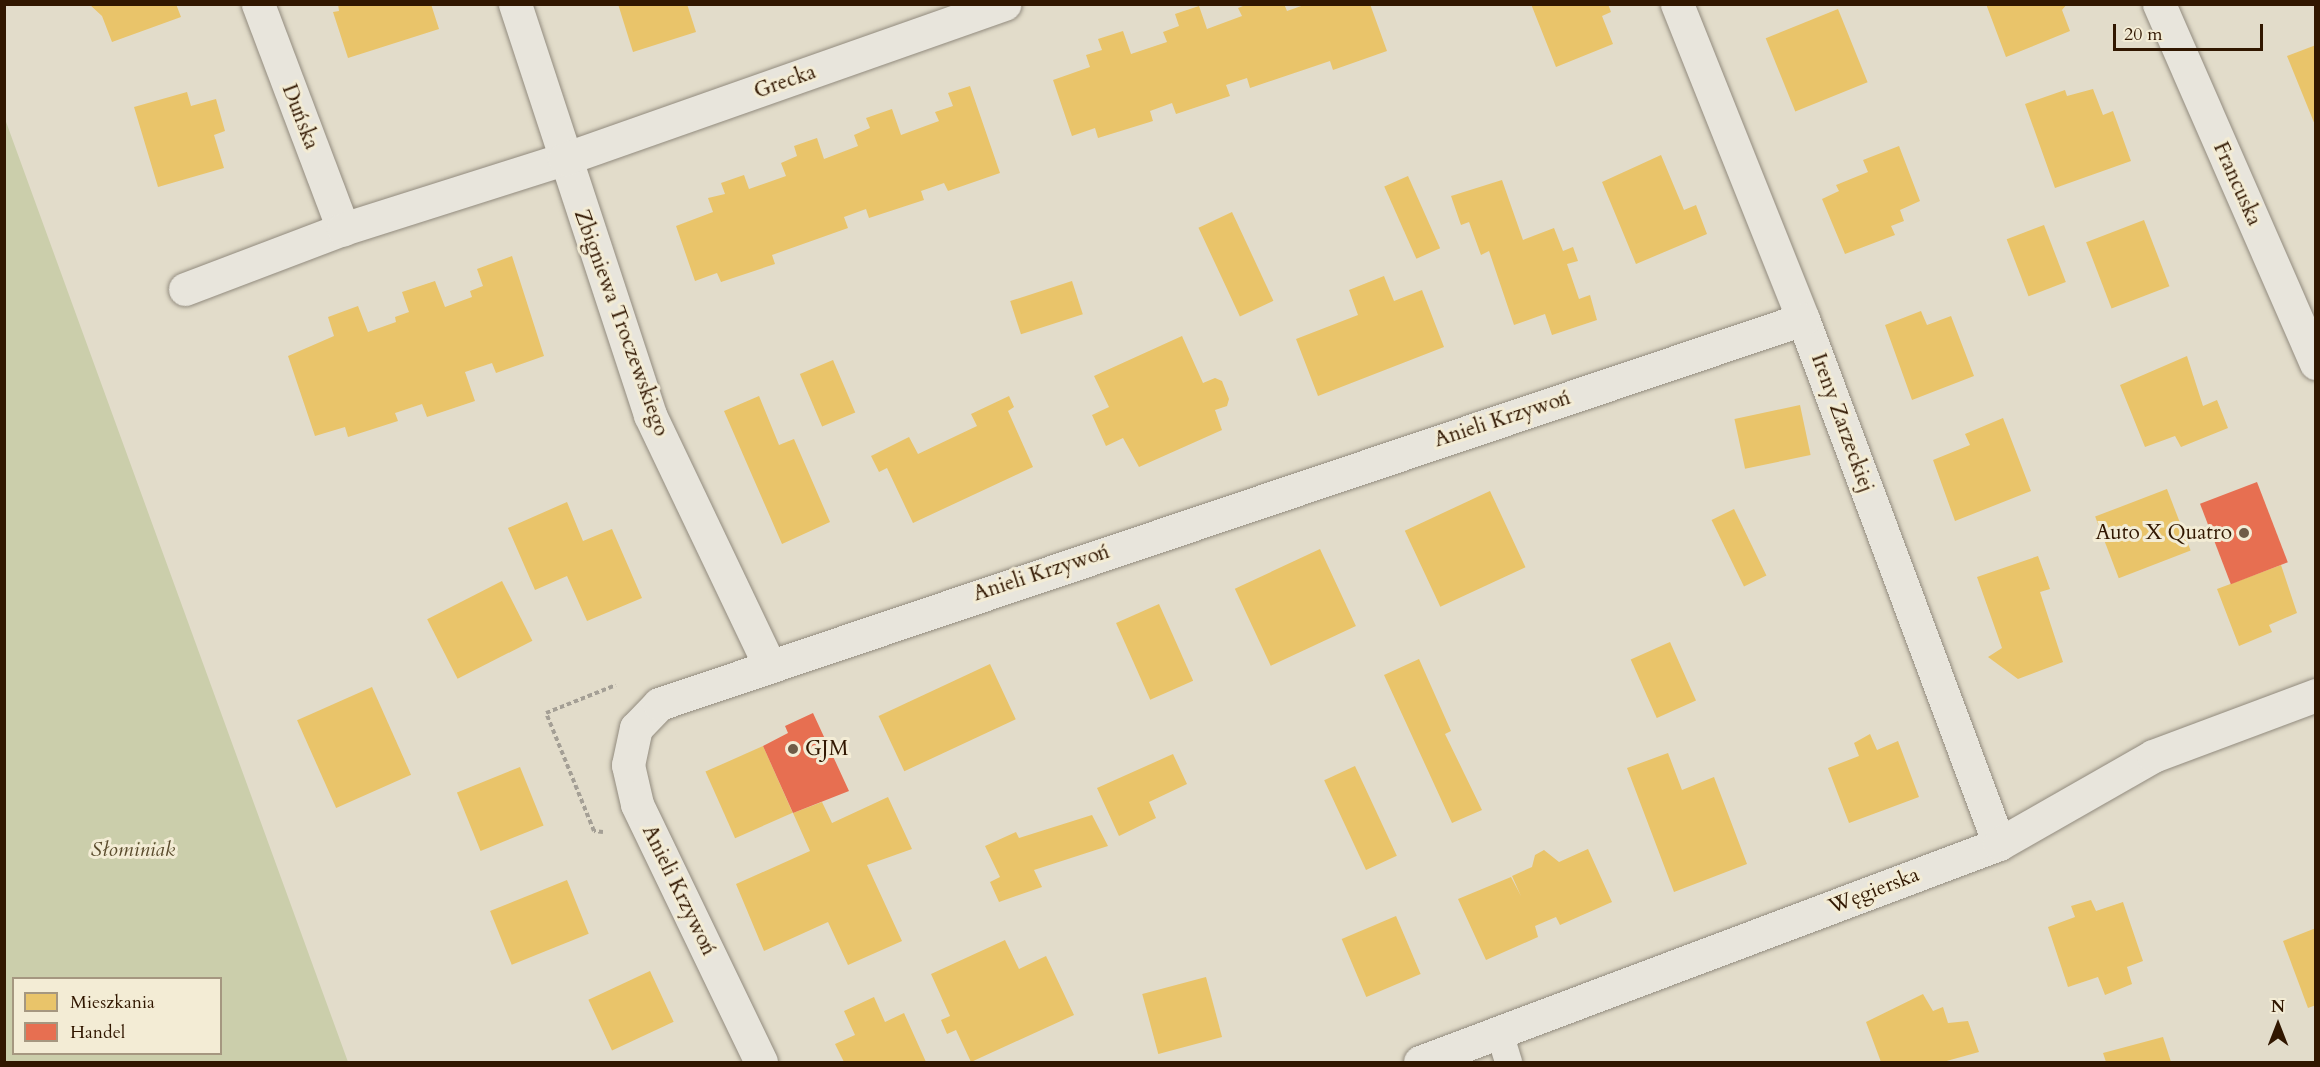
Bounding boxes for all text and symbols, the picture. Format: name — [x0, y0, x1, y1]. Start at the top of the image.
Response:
scale bar — [2116, 12, 2266, 50]
text: 20 m — [2124, 22, 2163, 47]
street label: Grecka — [751, 60, 819, 104]
street label: Duńska — [276, 81, 324, 153]
street label: Francuska — [2207, 138, 2267, 230]
street label: Zbigniewa Troczewskiego — [568, 206, 674, 440]
street label: Ireny Zarzeckiej — [1805, 350, 1879, 496]
street label: Anieli Krzywoń — [1431, 385, 1575, 453]
place label: Auto X Quatro — [2095, 520, 2232, 546]
marker: Auto X Quatro — [2237, 526, 2251, 540]
street label: Anieli Krzywoń — [970, 539, 1114, 607]
place label: GJM — [805, 736, 849, 762]
marker: GJM — [786, 742, 800, 756]
street label: Anieli Krzywoń — [636, 821, 722, 961]
park label: Słominiak — [91, 837, 175, 863]
street label: Węgierska — [1825, 862, 1923, 920]
legend — [12, 977, 222, 1055]
text: Mieszkania — [70, 990, 155, 1015]
north arrow — [2248, 995, 2308, 1055]
text: N — [2271, 996, 2285, 1018]
text: Handel — [70, 1020, 125, 1045]

